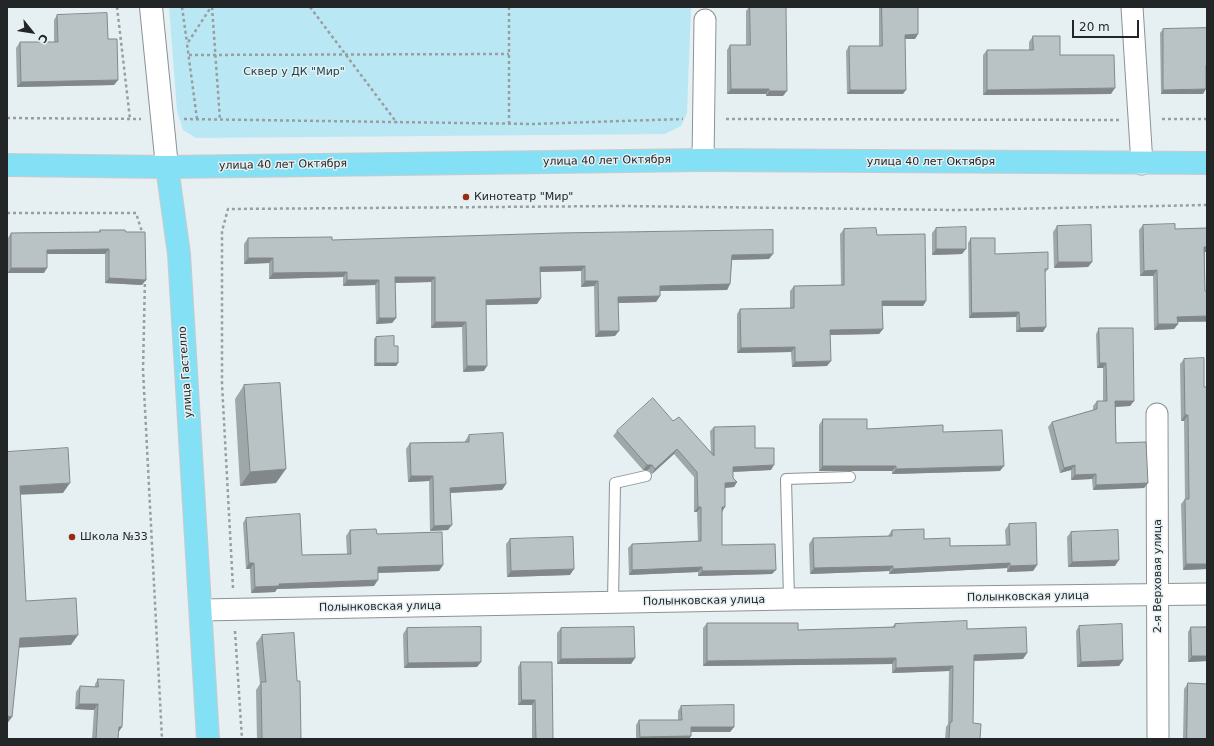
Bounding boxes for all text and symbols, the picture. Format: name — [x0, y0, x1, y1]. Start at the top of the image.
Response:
north arrow — [12, 12, 52, 52]
scale bar — [1074, 12, 1141, 38]
text: 20 m — [1079, 20, 1110, 34]
text: С — [35, 31, 50, 45]
park label: Сквер у ДК "Мир" — [243, 65, 345, 79]
street label: улица 40 лет Октября — [543, 153, 671, 169]
street label: улица 40 лет Октября — [867, 155, 995, 169]
street label: улица 40 лет Октября — [219, 157, 347, 173]
place label: Кинотеатр "Мир" — [474, 190, 573, 204]
marker: Кинотеатр "Мир" — [461, 192, 471, 202]
street label: улица Гастелло — [176, 326, 196, 418]
street label: 2-я Верховая улица — [1151, 519, 1165, 633]
place label: Школа №33 — [80, 530, 148, 544]
marker: Школа №33 — [67, 532, 77, 542]
street label: Полынковская улица — [967, 589, 1089, 605]
street label: Полынковская улица — [643, 593, 765, 609]
street label: Полынковская улица — [319, 599, 441, 615]

